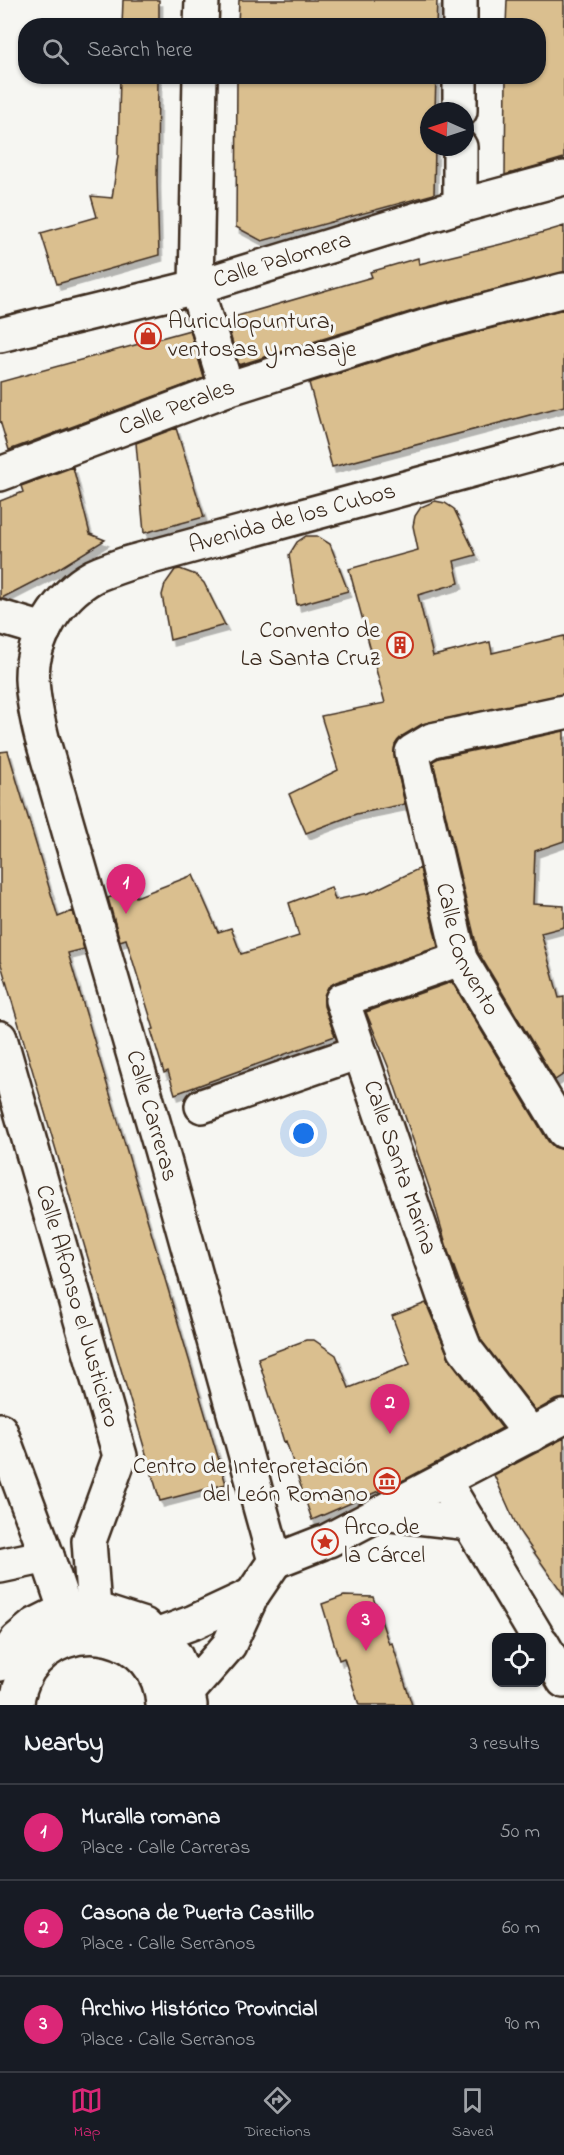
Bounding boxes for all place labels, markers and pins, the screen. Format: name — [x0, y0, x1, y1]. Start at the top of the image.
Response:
place label: Auriculopuntura, ventosas y masaje — [168, 305, 356, 369]
shop icon: Auriculopuntura, ventosas y masaje — [133, 321, 163, 351]
place label: Convento de La Santa Cruz — [241, 614, 381, 677]
building icon: Convento de La Santa Cruz — [385, 630, 415, 660]
pin: 1 — [106, 864, 146, 914]
pin: 2 — [370, 1384, 410, 1434]
place label: Centro de Interpretación del León Romano — [133, 1450, 368, 1513]
museum icon: Centro de Interpretación del León Romano — [372, 1466, 402, 1496]
place label: Arco de la Cárcel — [344, 1511, 425, 1574]
place icon: Arco de la Cárcel — [310, 1527, 340, 1557]
pin: 3 — [346, 1602, 386, 1651]

